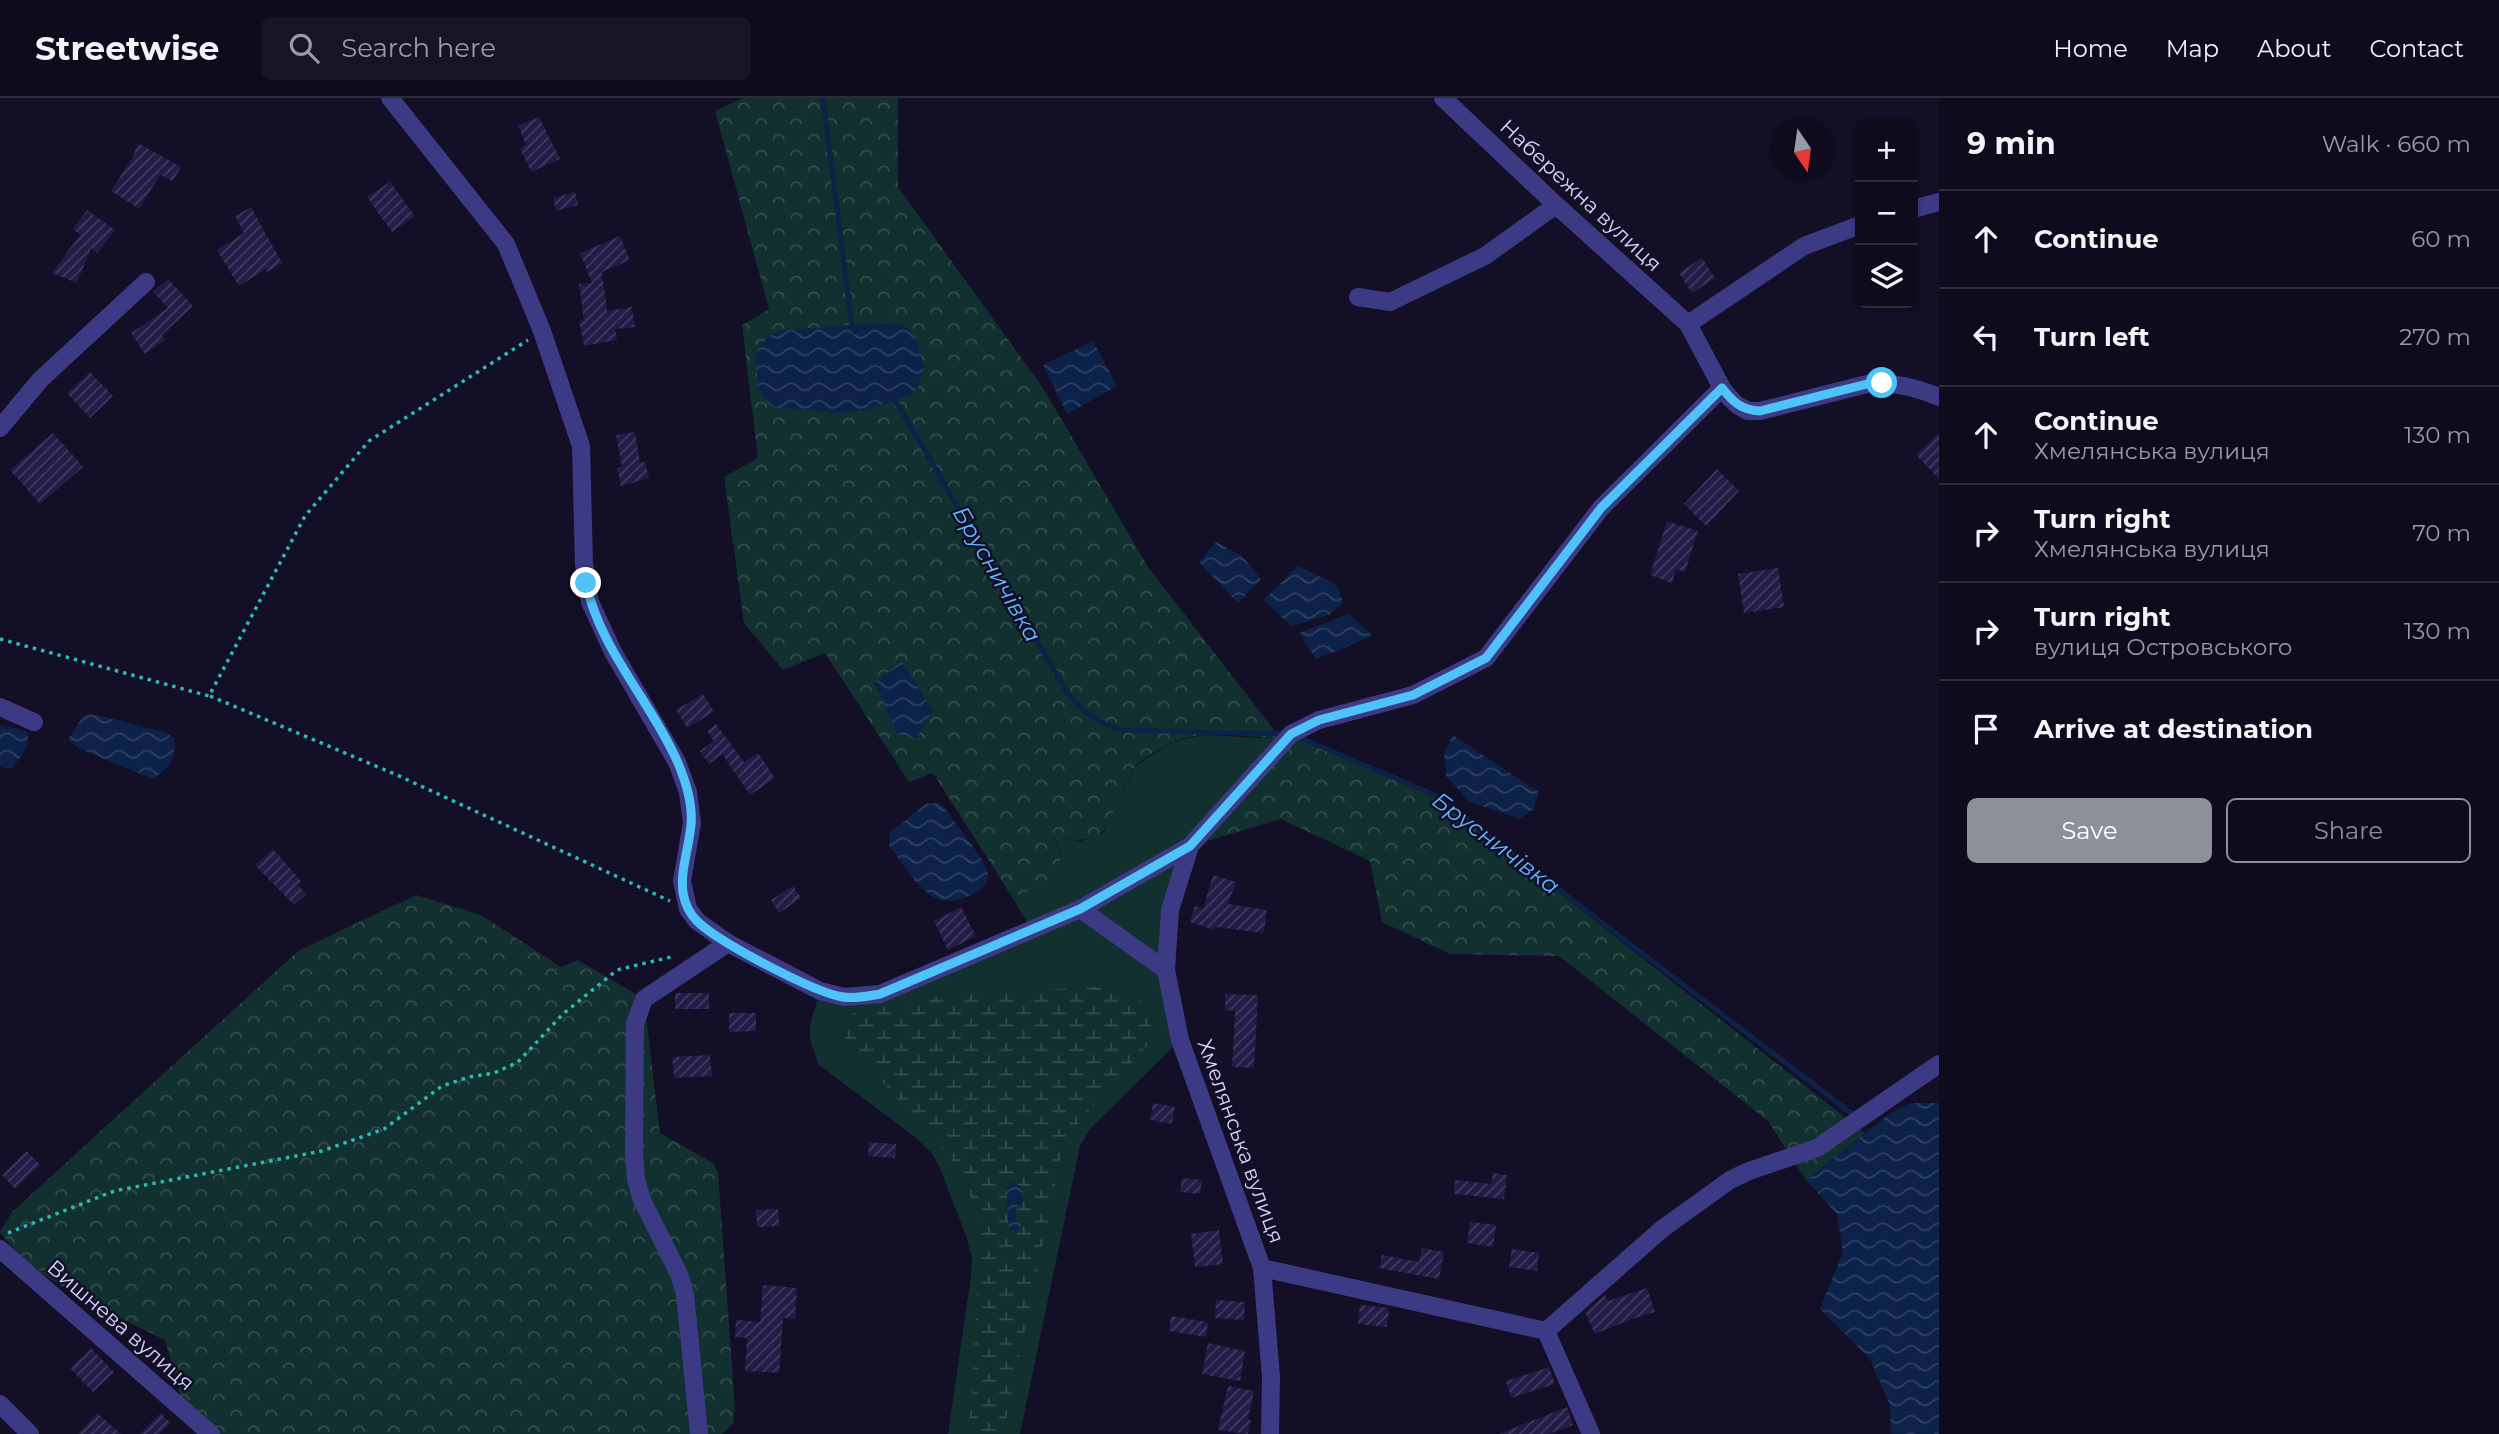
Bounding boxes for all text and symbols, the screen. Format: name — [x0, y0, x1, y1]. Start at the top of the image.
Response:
search box — [261, 17, 751, 80]
text: Streetwise — [35, 28, 219, 68]
icon: search — [285, 29, 323, 67]
text: Search here — [341, 32, 496, 64]
text: Home — [2053, 34, 2128, 63]
text: Map — [2166, 34, 2219, 63]
text: About — [2257, 34, 2331, 63]
text: Contact — [2369, 34, 2464, 63]
street label: Набережна вулиця — [1495, 114, 1667, 276]
north arrow — [1771, 119, 1834, 182]
map controls — [1855, 119, 1918, 308]
button: + — [1855, 119, 1918, 182]
text: 9 min — [1967, 125, 2056, 162]
text: Walk · 660 m — [2322, 130, 2471, 158]
button: − — [1855, 182, 1918, 245]
icon: ahead — [1967, 220, 2005, 258]
text: Continue — [2034, 223, 2159, 255]
text: 60 m — [2411, 225, 2471, 253]
button: layers — [1855, 245, 1918, 308]
icon: left — [1967, 318, 2005, 356]
text: Turn left — [2034, 321, 2150, 353]
text: 270 m — [2399, 323, 2471, 351]
route start — [1866, 367, 1897, 398]
text: Continue — [2034, 405, 2159, 437]
icon: ahead — [1967, 416, 2005, 454]
text: 130 m — [2404, 421, 2471, 449]
text: Хмелянська вулиця — [2034, 437, 2270, 465]
water label: Брусничівка — [947, 501, 1047, 647]
text: Turn right — [2034, 503, 2170, 535]
icon: right — [1967, 514, 2005, 552]
text: 70 m — [2412, 519, 2471, 547]
text: Хмелянська вулиця — [2034, 535, 2270, 563]
route end — [570, 567, 601, 598]
text: Turn right — [2034, 601, 2170, 633]
icon: right — [1967, 612, 2005, 650]
text: 130 m — [2404, 617, 2471, 645]
text: вулиця Островського — [2034, 633, 2292, 661]
icon: arrive — [1967, 710, 2005, 748]
text: Arrive at destination — [2034, 713, 2313, 745]
water label: Брусничівка — [1427, 786, 1565, 900]
button: Save — [1967, 798, 2212, 863]
button: Share — [2226, 798, 2471, 863]
street label: Хмелянська вулиця — [1192, 1036, 1290, 1246]
street label: Вишнева вулиця — [43, 1255, 199, 1395]

